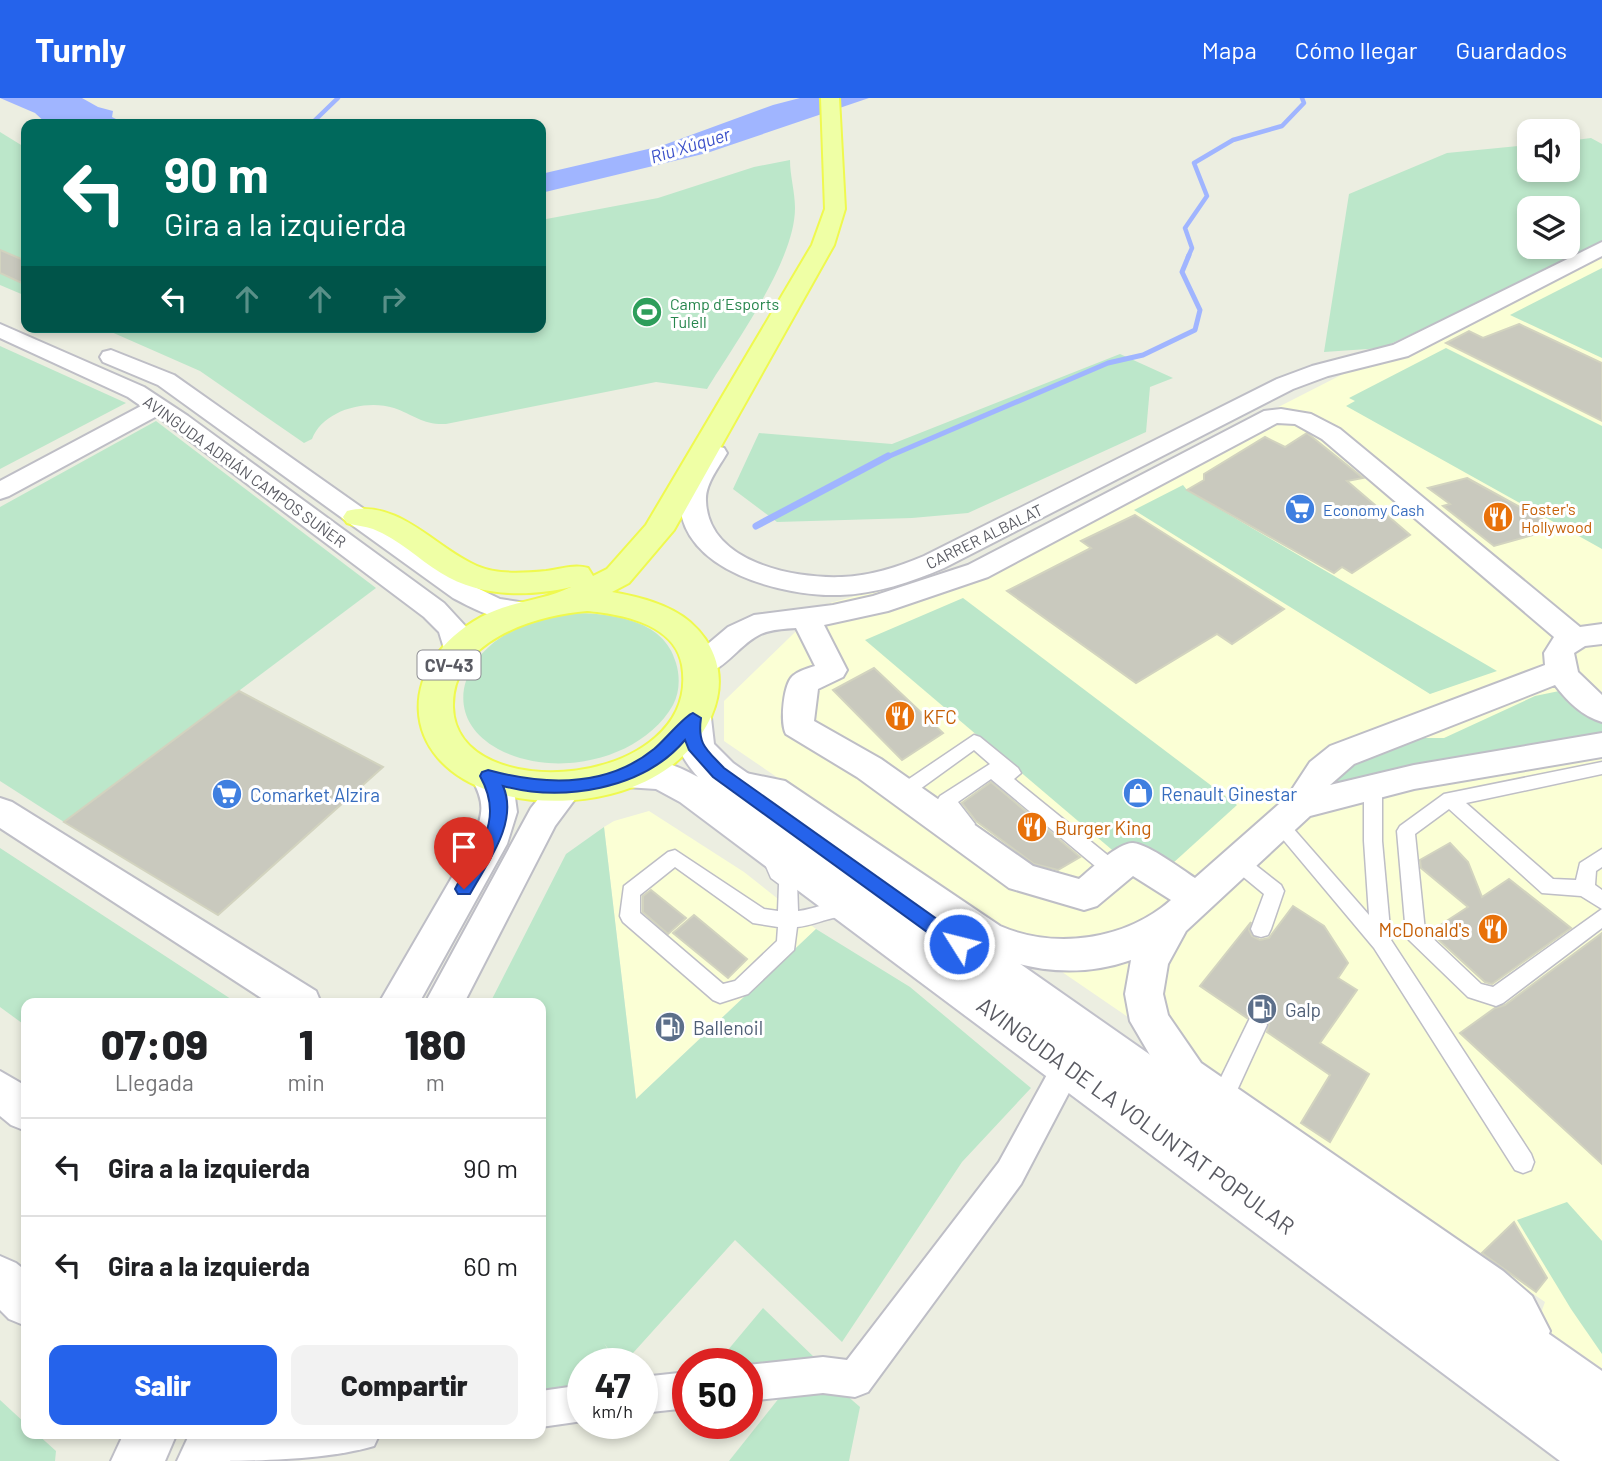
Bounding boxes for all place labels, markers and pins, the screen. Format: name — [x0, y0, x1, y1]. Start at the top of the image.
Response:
place label: Camp d´Esports Tulell — [670, 294, 779, 331]
sports icon: Camp d´Esports Tulell — [630, 295, 664, 329]
supermarket icon: Economy Cash — [1283, 492, 1317, 526]
place label: Foster's Hollywood — [1521, 499, 1592, 536]
place label: Economy Cash — [1323, 500, 1425, 519]
restaurant icon: Foster's Hollywood — [1481, 500, 1515, 534]
restaurant icon: KFC — [883, 699, 917, 733]
place label: KFC — [923, 705, 957, 728]
shop icon: Renault Ginestar — [1121, 776, 1155, 810]
supermarket icon: Comarket Alzira — [210, 777, 244, 811]
place label: Renault Ginestar — [1161, 782, 1297, 805]
place label: Comarket Alzira — [250, 783, 380, 806]
restaurant icon: Burger King — [1015, 810, 1049, 844]
place label: Burger King — [1055, 816, 1151, 839]
pin — [434, 817, 494, 889]
restaurant icon: McDonald's — [1476, 912, 1510, 946]
place label: McDonald's — [1379, 918, 1470, 941]
fuel station icon: Galp — [1245, 992, 1279, 1026]
place label: Galp — [1285, 998, 1321, 1021]
fuel station icon: Ballenoil — [653, 1010, 687, 1044]
place label: Ballenoil — [693, 1016, 763, 1039]

